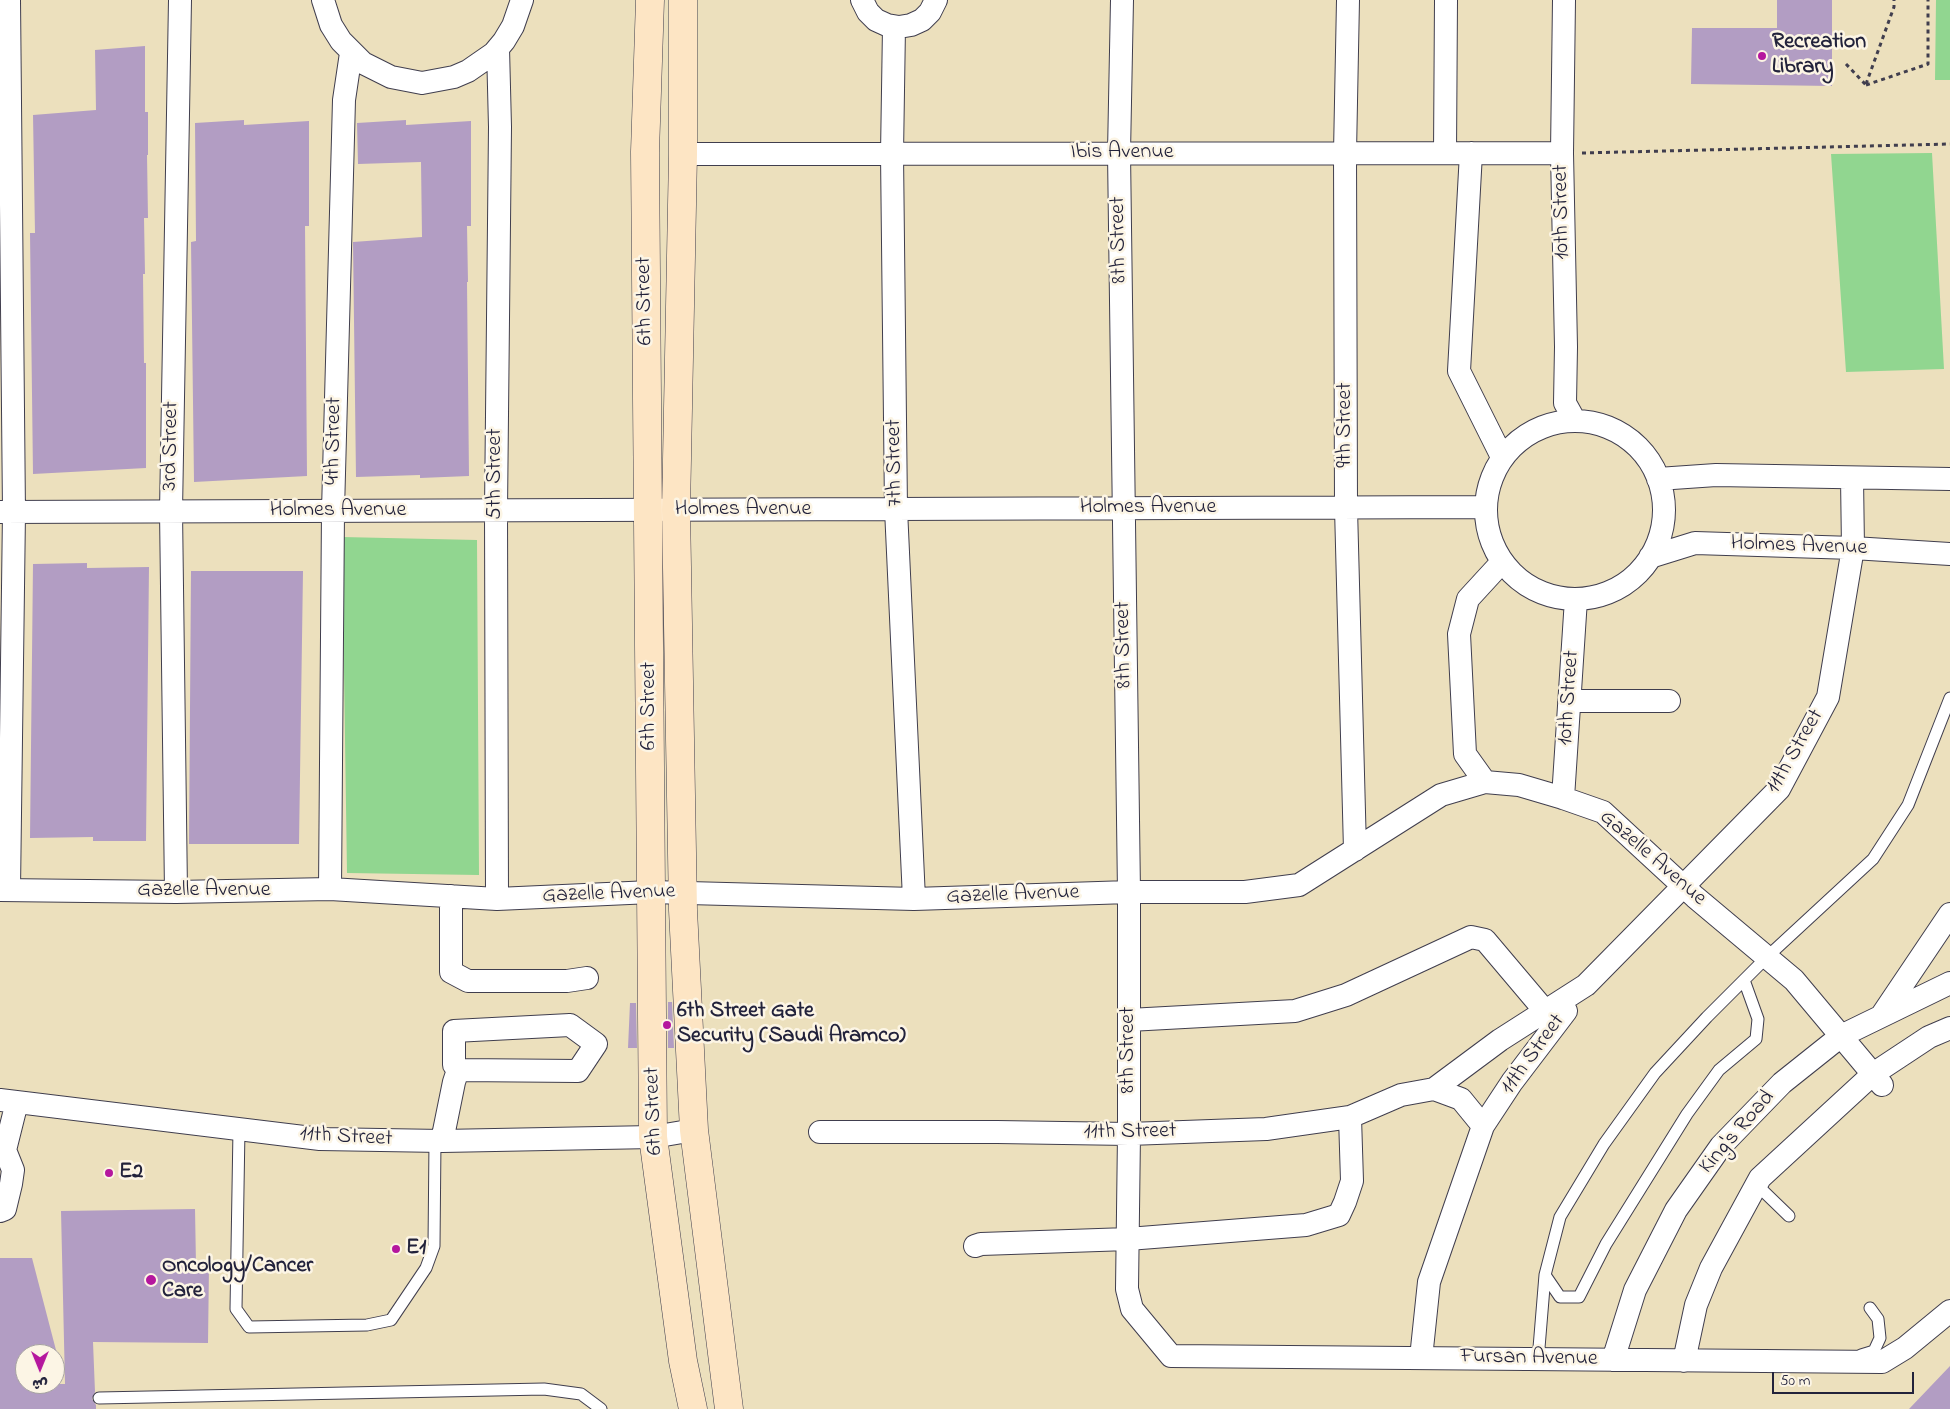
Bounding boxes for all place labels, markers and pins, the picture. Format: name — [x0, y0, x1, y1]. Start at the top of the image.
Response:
place label: Recreation Library — [1772, 30, 1866, 81]
marker: Recreation Library — [1756, 50, 1768, 62]
place label: 6th Street Gate Security (Saudi Aramco) — [677, 999, 906, 1050]
marker: 6th Street Gate Security (Saudi Aramco) — [661, 1019, 673, 1031]
place label: E2 — [119, 1160, 143, 1186]
marker: E2 — [103, 1167, 115, 1179]
place label: E1 — [406, 1236, 426, 1262]
marker: E1 — [390, 1243, 402, 1255]
place label: Oncology/Cancer Care — [162, 1254, 313, 1306]
marker: Oncology/Cancer Care — [144, 1273, 158, 1287]

